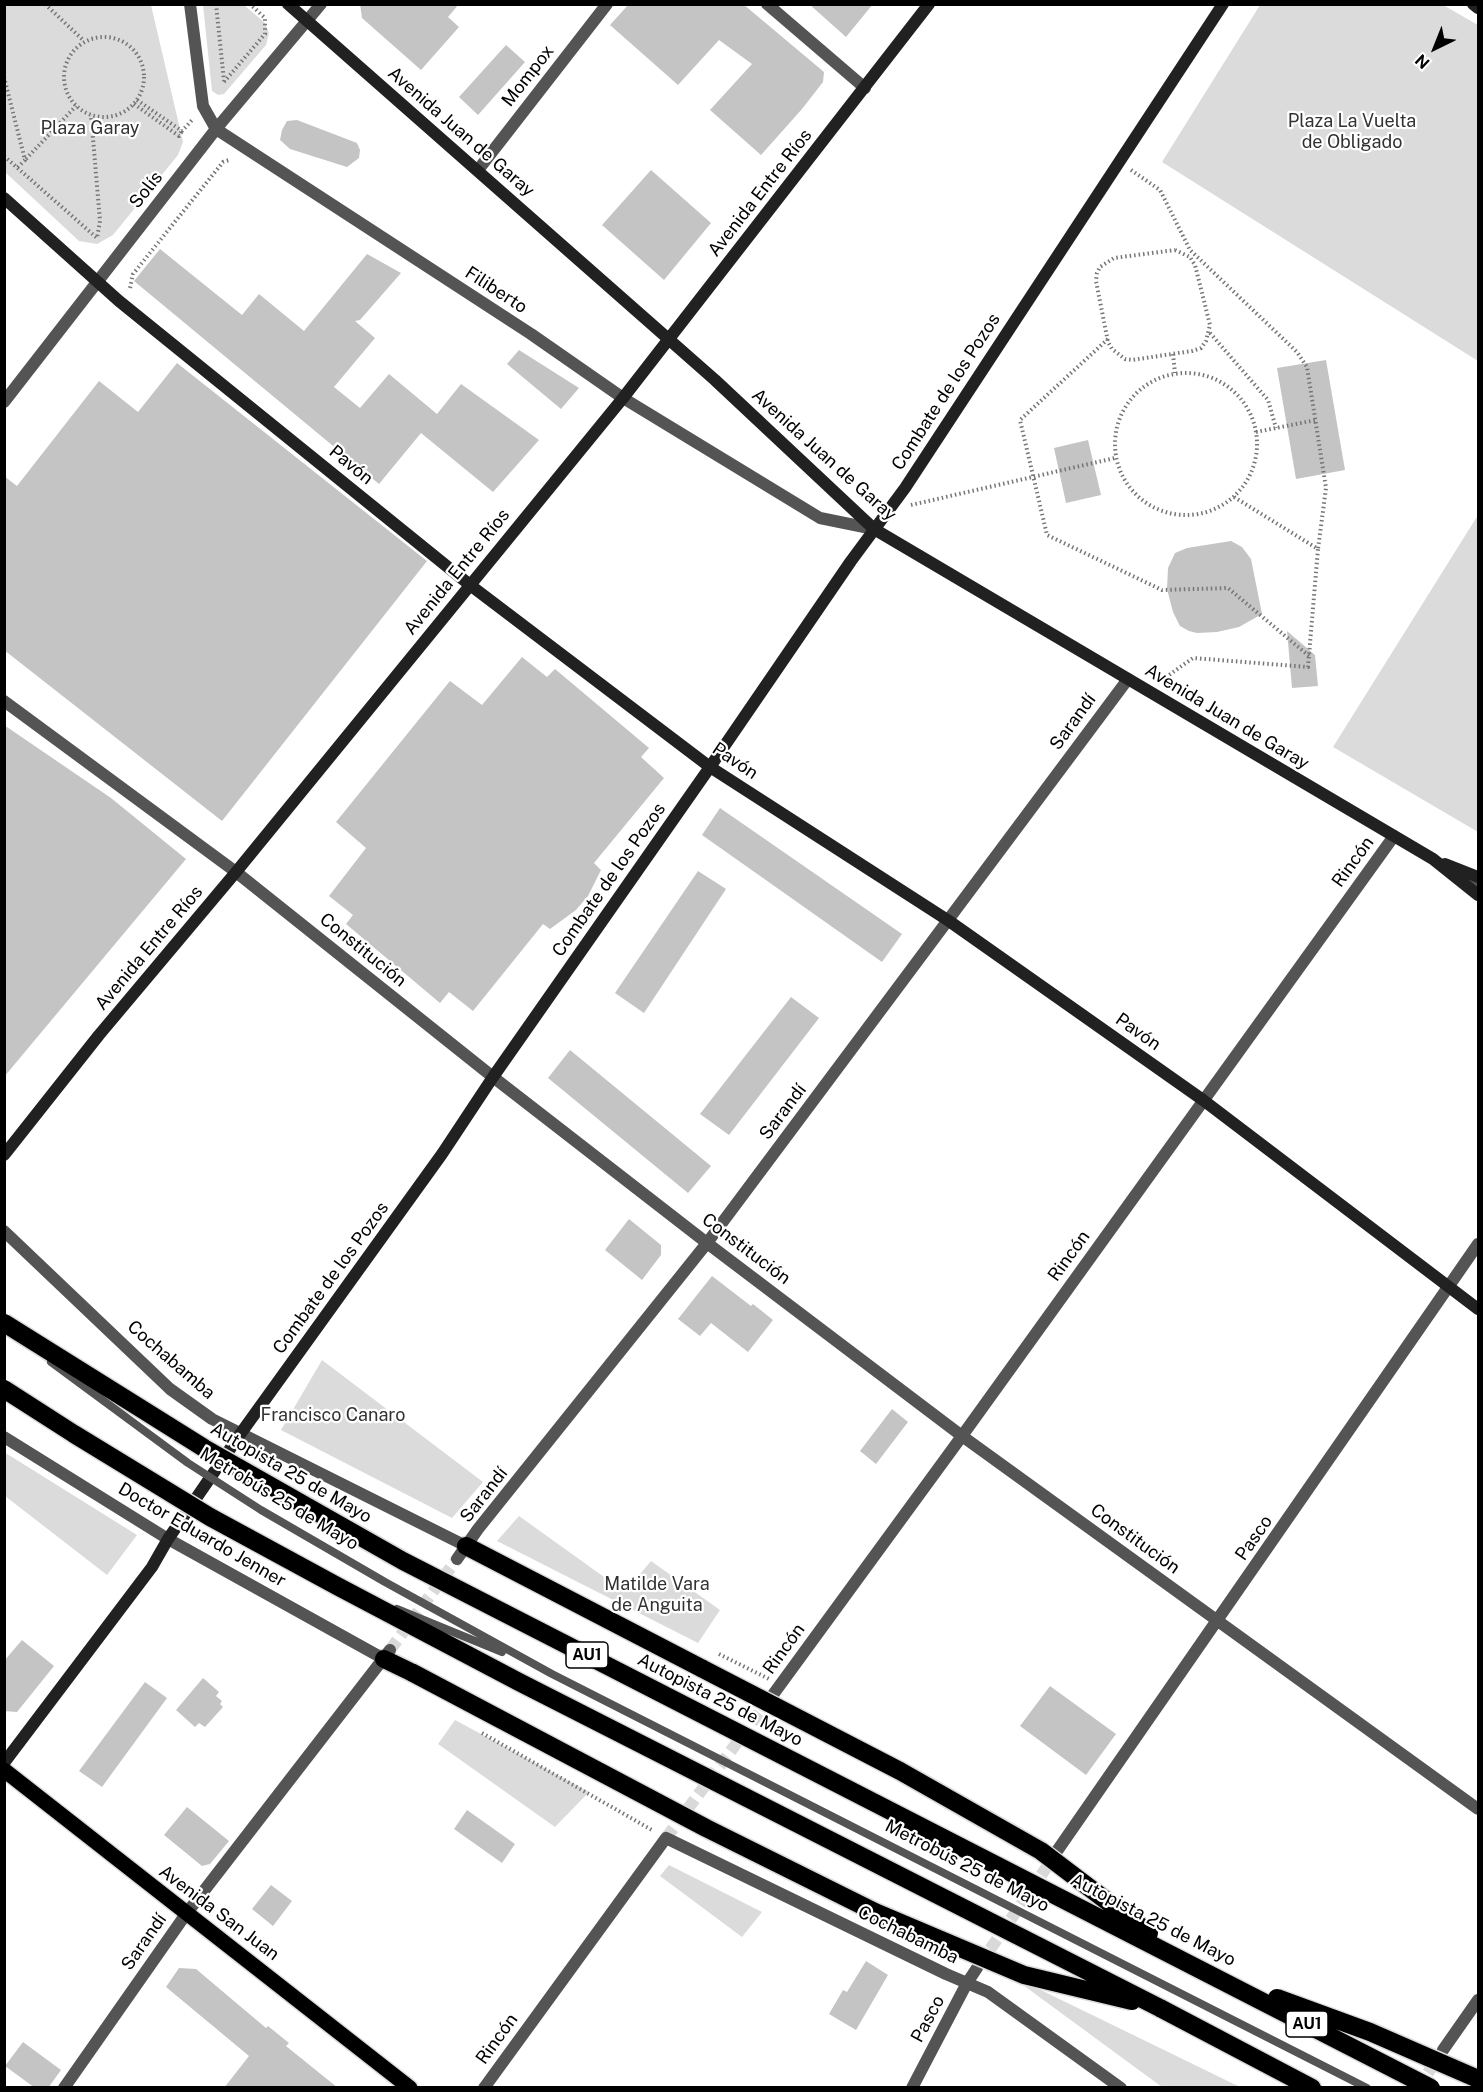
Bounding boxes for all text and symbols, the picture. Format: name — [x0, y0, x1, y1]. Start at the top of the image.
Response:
north arrow — [1405, 18, 1465, 78]
street label: Mompox — [497, 41, 559, 111]
text: N — [1411, 50, 1433, 73]
street label: Avenida Juan de Garay — [383, 62, 539, 202]
park label: Plaza La Vuelta de Obligado — [1288, 110, 1416, 152]
park label: Plaza Garay — [41, 117, 139, 139]
street label: Avenida Entre Ríos — [704, 125, 816, 261]
street label: Solís — [125, 167, 167, 213]
street label: Filiberto — [461, 262, 531, 318]
street label: Combate de los Pozos — [887, 310, 1005, 474]
street label: Avenida Juan de Garay — [747, 384, 901, 526]
street label: Pavón — [325, 441, 377, 489]
street label: Avenida Entre Ríos — [400, 505, 514, 639]
street label: Avenida Juan de Garay — [1141, 660, 1313, 774]
street label: Sarandí — [1045, 690, 1101, 754]
street label: Pavón — [708, 738, 762, 784]
street label: Combate de los Pozos — [548, 799, 670, 961]
street label: Rincón — [1327, 832, 1379, 892]
street label: Avenida Entre Ríos — [91, 881, 207, 1015]
street label: Constitución — [315, 908, 411, 992]
street label: Pavón — [1111, 1009, 1165, 1055]
street label: Sarandí — [755, 1080, 811, 1144]
street label: Combate de los Pozos — [269, 1198, 393, 1358]
street label: Constitución — [697, 1209, 795, 1289]
street label: Rincón — [1043, 1226, 1095, 1286]
street label: Cochabamba — [123, 1316, 219, 1404]
park label: Francisco Canaro — [261, 1404, 405, 1426]
street label: Autopista 25 de Mayo — [207, 1418, 375, 1528]
street label: Metrobús 25 de Mayo — [196, 1443, 362, 1555]
street label: Sarandí — [456, 1463, 512, 1527]
street label: Doctor Eduardo Jenner — [114, 1478, 290, 1592]
street label: Constitución — [1086, 1499, 1184, 1579]
street label: Pasco — [1231, 1511, 1277, 1565]
park label: Matilde Vara de Anguita — [604, 1573, 710, 1616]
street label: Rincón — [758, 1619, 810, 1679]
road number: AU1 — [566, 1642, 608, 1668]
street label: Autopista 25 de Mayo — [634, 1649, 806, 1751]
street label: Metrobús 25 de Mayo — [881, 1815, 1053, 1917]
street label: Avenida San Juan — [155, 1861, 283, 1965]
street label: Autopista 25 de Mayo — [1067, 1869, 1239, 1971]
street label: Cochabamba — [854, 1901, 962, 1969]
street label: Sarandí — [117, 1910, 171, 1974]
street label: Pasco — [907, 1992, 949, 2046]
street label: Rincón — [471, 2009, 523, 2069]
road number: AU1 — [1286, 2011, 1328, 2037]

